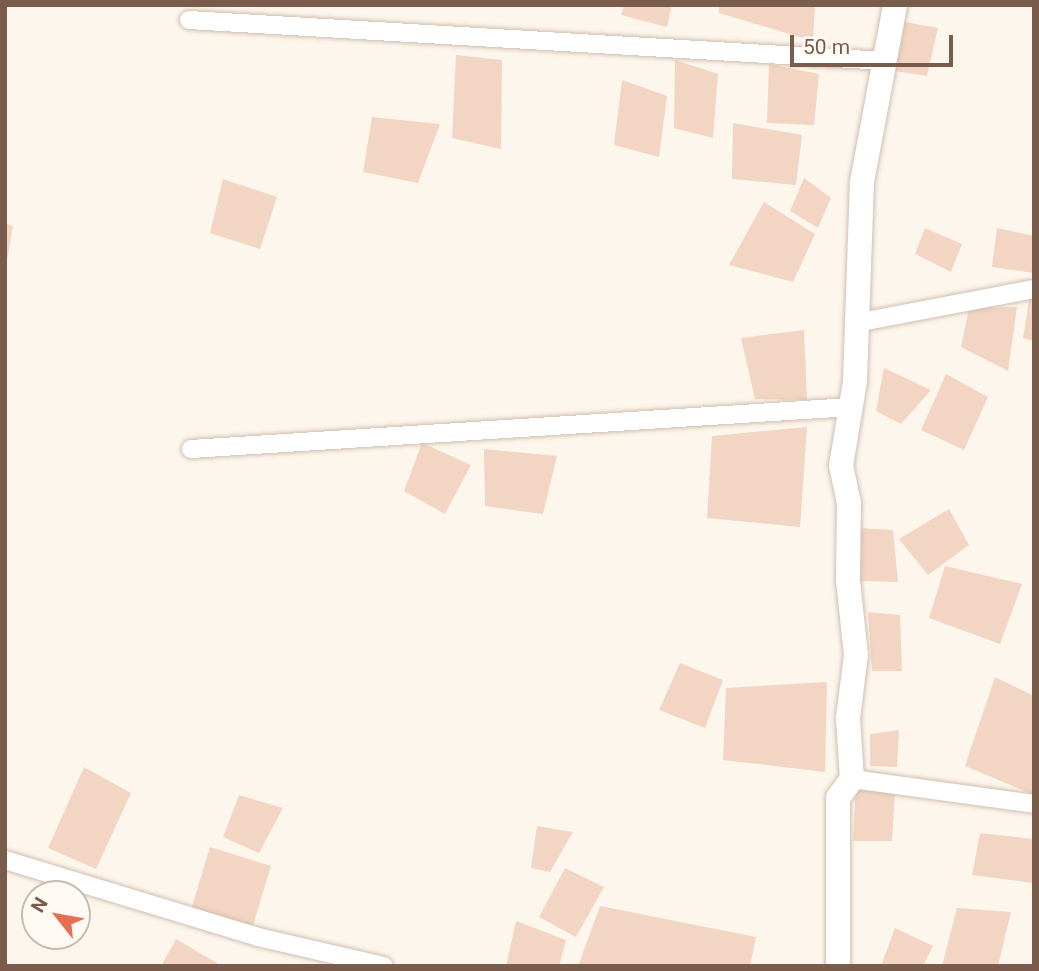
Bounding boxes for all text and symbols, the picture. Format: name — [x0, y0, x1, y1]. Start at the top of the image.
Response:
scale bar — [794, 21, 957, 65]
text: 50 m — [803, 35, 850, 59]
north arrow — [21, 880, 91, 950]
text: N — [26, 893, 53, 917]

